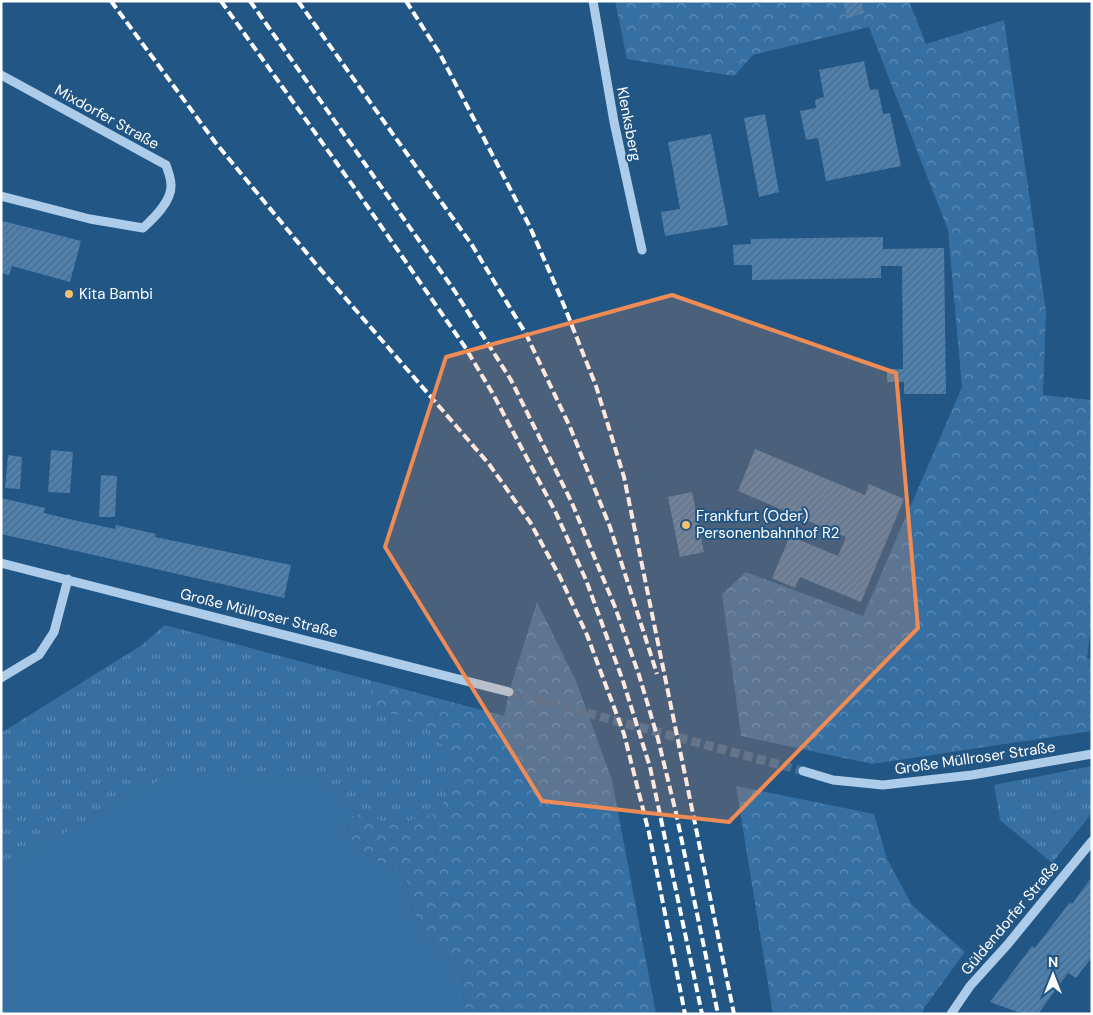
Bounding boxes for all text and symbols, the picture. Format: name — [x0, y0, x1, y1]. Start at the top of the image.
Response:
street label: Mixdorfer Straße — [51, 80, 163, 154]
street label: Klenksberg — [612, 85, 646, 163]
place label: Kita Bambi — [79, 284, 153, 304]
marker: Kita Bambi — [63, 288, 75, 300]
place label: Frankfurt (Oder) Personenbahnhof R2 — [696, 506, 839, 543]
marker: Frankfurt (Oder) Personenbahnhof R2 — [680, 519, 692, 531]
street label: Große Müllroser Straße — [178, 584, 340, 642]
street label: Große Müllroser Straße — [893, 737, 1057, 779]
street label: Güldendorfer Straße — [956, 857, 1064, 979]
north arrow — [1028, 950, 1078, 1000]
text: N — [1048, 953, 1058, 971]

